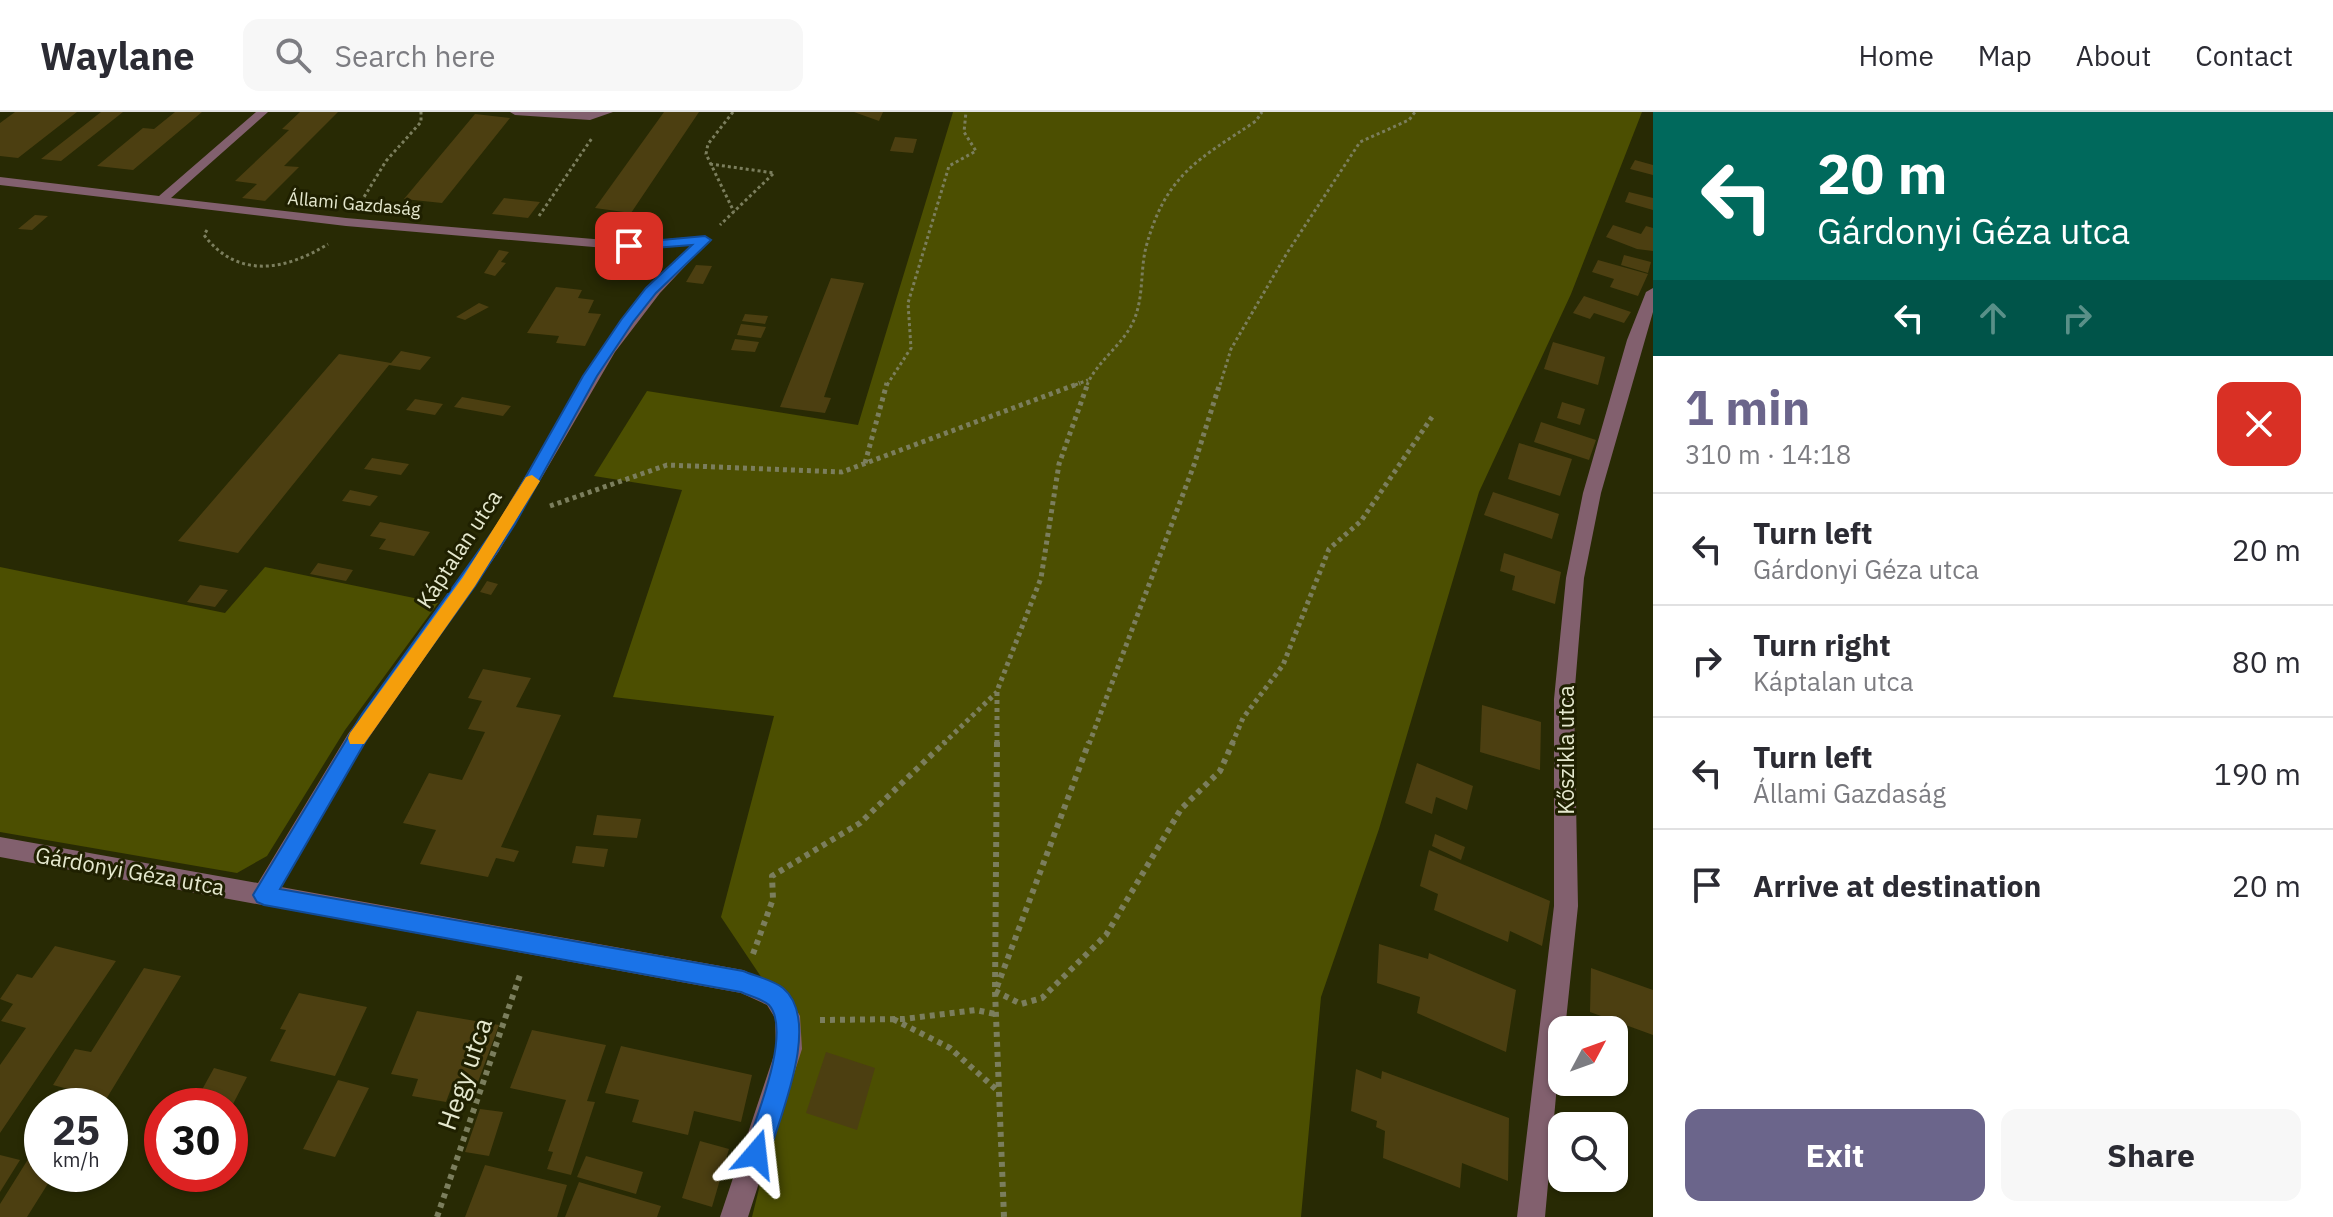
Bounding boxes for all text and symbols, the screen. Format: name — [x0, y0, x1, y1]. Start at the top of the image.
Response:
search box — [243, 19, 803, 91]
text: Waylane — [40, 31, 195, 80]
icon: search — [271, 33, 315, 77]
text: Search here — [335, 36, 495, 75]
text: Home — [1858, 37, 1934, 74]
text: Map — [1978, 37, 2032, 74]
text: About — [2076, 37, 2151, 74]
text: Contact — [2195, 37, 2293, 74]
text: 20 m — [1817, 137, 1947, 209]
icon: left — [1685, 144, 1789, 248]
street label: Állami Gazdaság — [287, 186, 422, 221]
text: Gárdonyi Géza utca — [1817, 207, 2130, 254]
pin — [595, 212, 663, 280]
icon: arrive — [607, 224, 651, 268]
icon: left — [1887, 296, 1931, 340]
icon: ahead — [1971, 296, 2015, 340]
icon: right — [2055, 296, 2099, 340]
text: 1 min — [1685, 376, 1810, 438]
button: close — [2217, 382, 2301, 466]
text: 310 m · 14:18 — [1685, 437, 1851, 471]
street label: Káptalan utca — [409, 484, 508, 614]
text: Turn left — [1753, 513, 1872, 552]
icon: left — [1685, 527, 1729, 571]
text: 20 m — [2232, 530, 2301, 569]
text: Gárdonyi Géza utca — [1753, 552, 1979, 586]
text: Turn right — [1753, 625, 1891, 664]
icon: right — [1685, 639, 1729, 683]
text: 80 m — [2232, 642, 2301, 681]
text: Káptalan utca — [1753, 664, 1914, 698]
street label: Kőszikla utca — [1551, 685, 1580, 815]
text: Turn left — [1753, 737, 1872, 776]
icon: left — [1685, 751, 1729, 795]
text: 190 m — [2214, 754, 2301, 793]
text: Állami Gazdaság — [1753, 776, 1946, 810]
street label: Gárdonyi Géza utca — [33, 840, 227, 901]
icon: arrive — [1685, 863, 1729, 907]
text: Arrive at destination — [1753, 866, 2041, 905]
text: 20 m — [2232, 866, 2301, 905]
street label: Hegy utca — [429, 1013, 499, 1134]
north arrow — [1548, 1016, 1628, 1096]
map controls — [1548, 1016, 1628, 1192]
speed limit sign: 30 — [144, 1088, 248, 1192]
text: 25 — [52, 1104, 100, 1156]
button: Exit — [1685, 1109, 1985, 1201]
button: Share — [2001, 1109, 2301, 1201]
position arrow — [714, 1112, 798, 1196]
button: search — [1548, 1112, 1628, 1192]
text: km/h — [52, 1146, 100, 1173]

